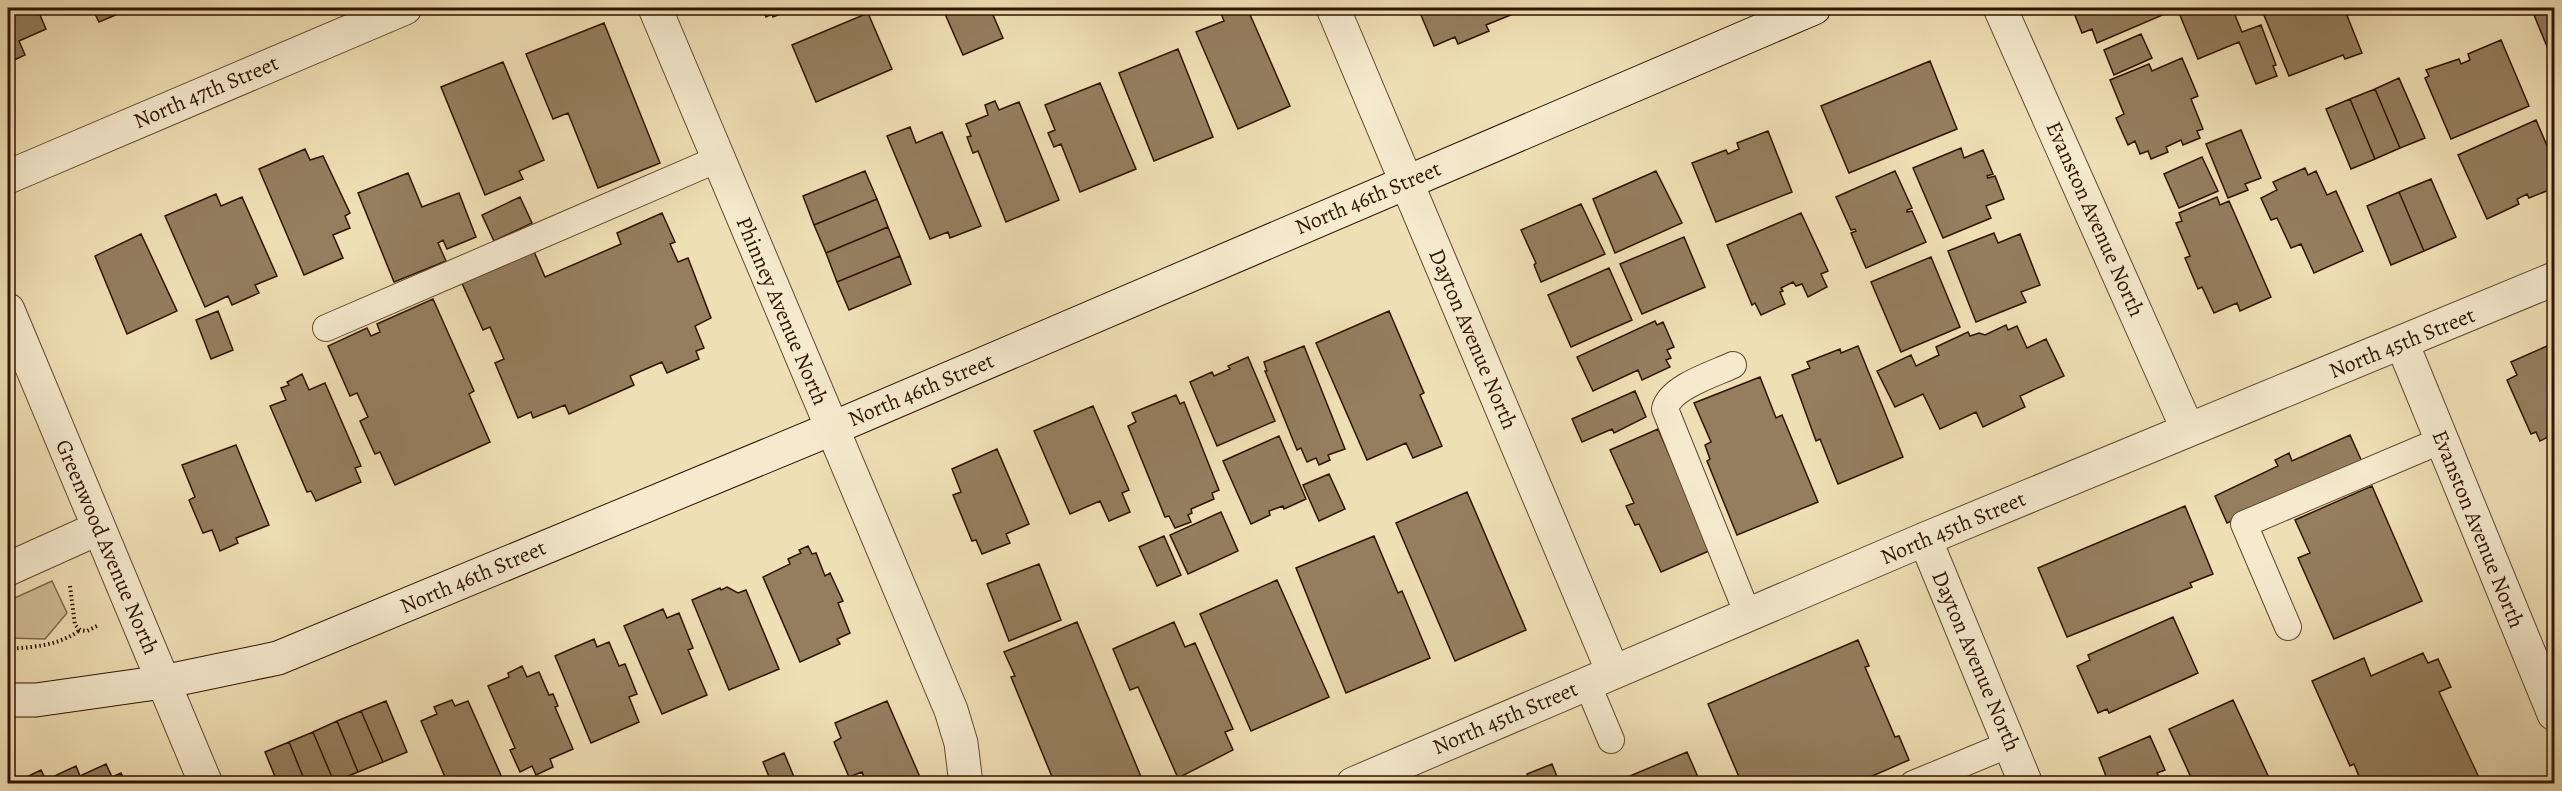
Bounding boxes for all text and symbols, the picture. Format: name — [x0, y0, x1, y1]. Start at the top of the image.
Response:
street label: North 47th Street — [129, 48, 283, 136]
street label: Evanston Avenue North — [2038, 116, 2152, 322]
street label: North 46th Street — [1290, 154, 1446, 242]
street label: Phinney Avenue North — [729, 212, 835, 410]
street label: Dayton Avenue North — [1421, 244, 1525, 434]
street label: North 45th Street — [2325, 300, 2479, 386]
street label: North 46th Street — [843, 346, 999, 434]
street label: Evanston Avenue North — [2425, 425, 2532, 633]
street label: Greenwood Avenue North — [48, 435, 166, 659]
street label: North 45th Street — [1876, 484, 2030, 572]
street label: North 46th Street — [395, 533, 551, 621]
street label: Dayton Avenue North — [1924, 566, 2028, 756]
street label: North 45th Street — [1428, 674, 1582, 762]

